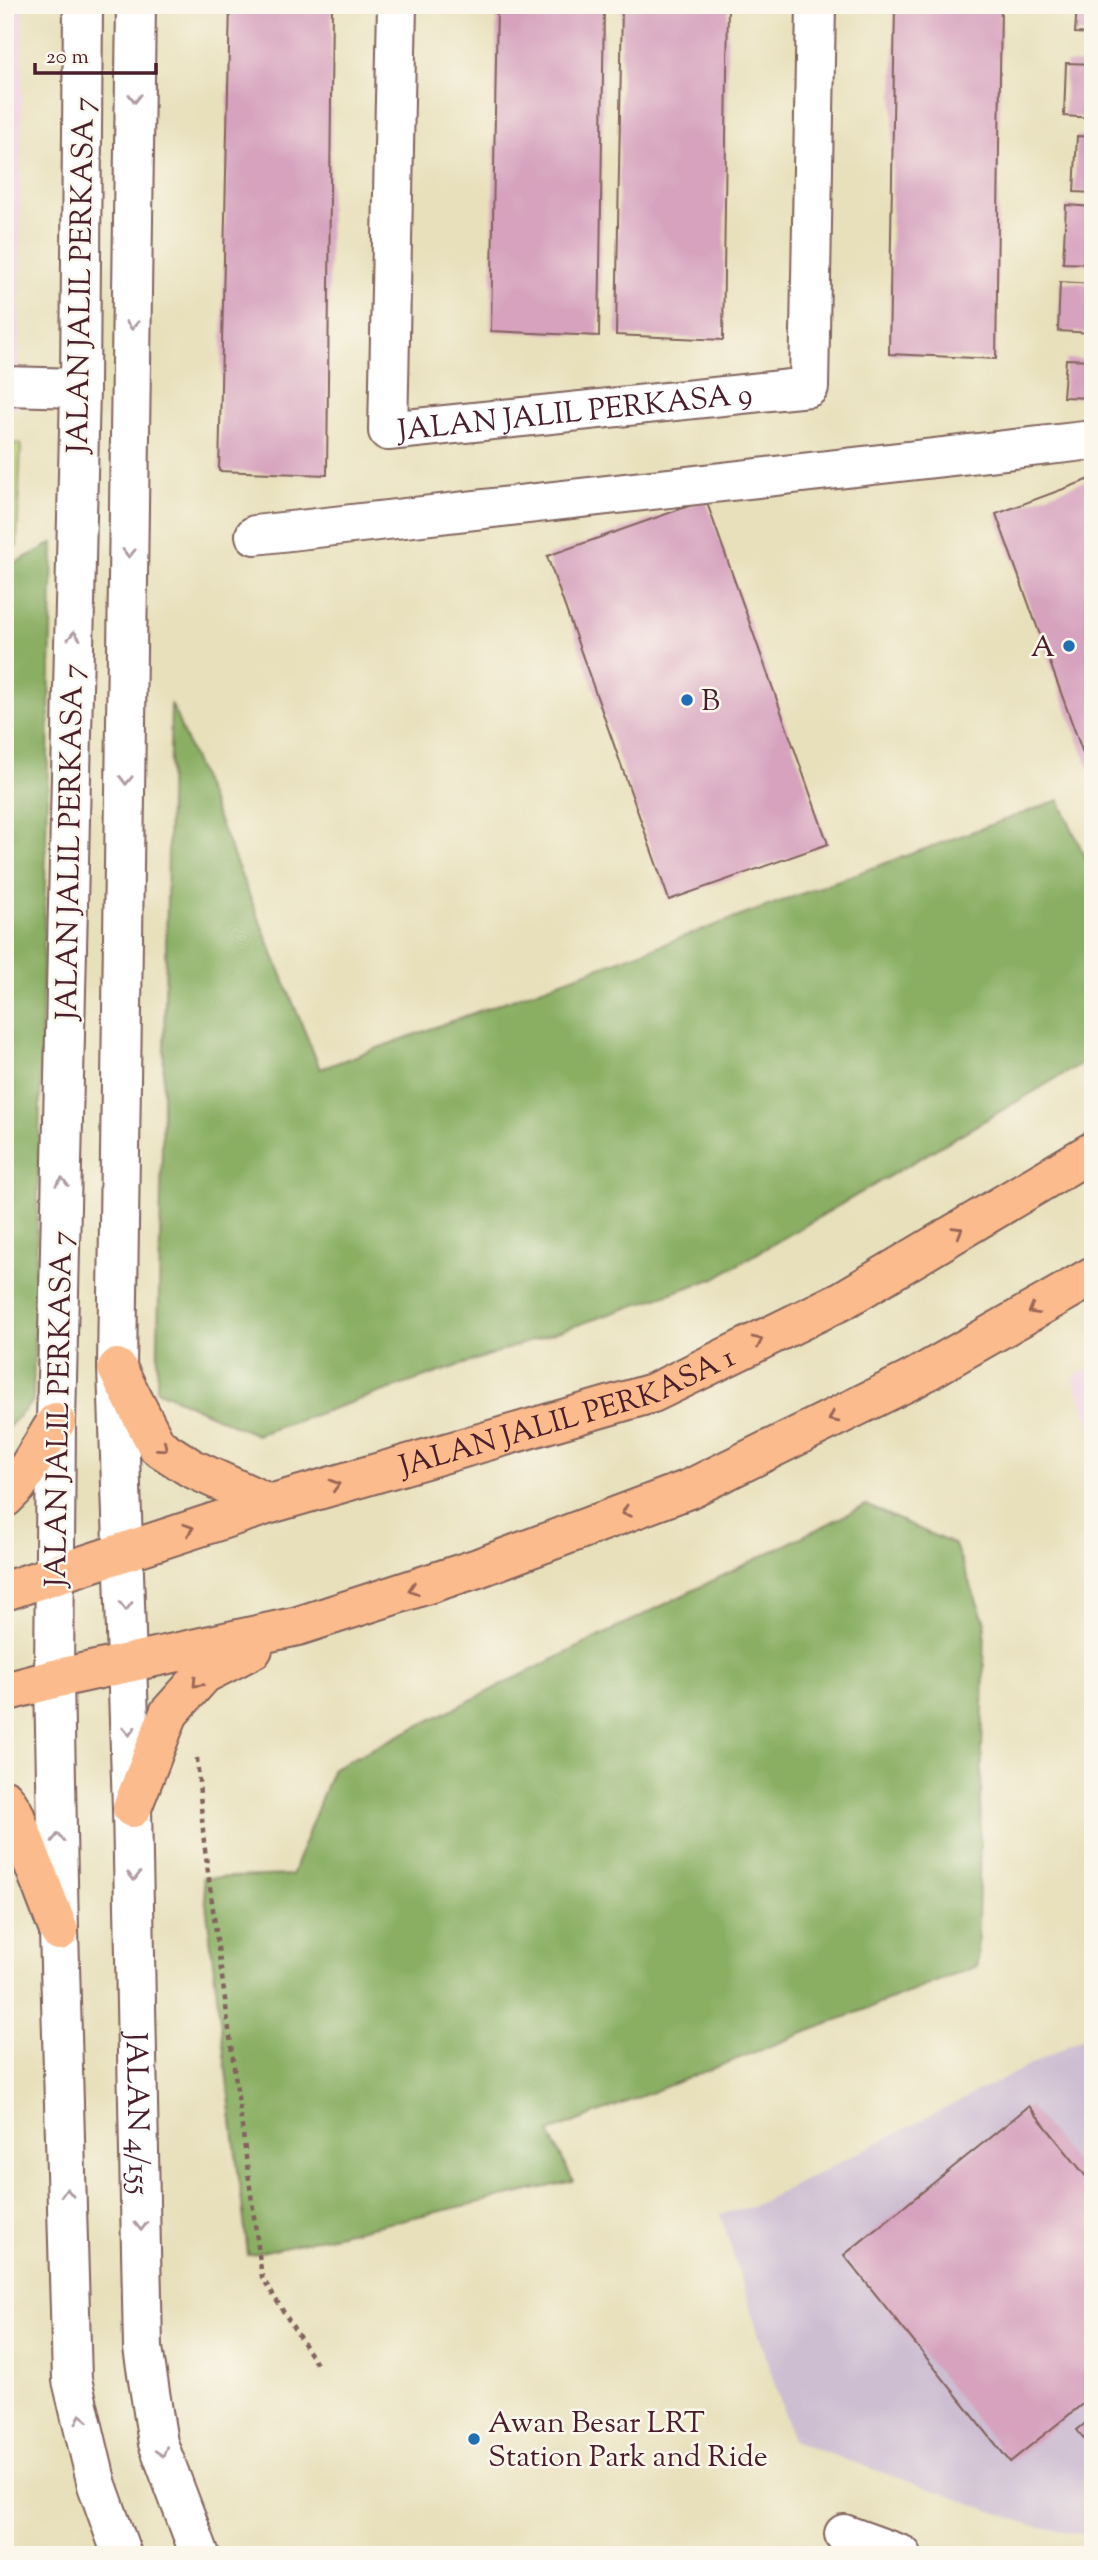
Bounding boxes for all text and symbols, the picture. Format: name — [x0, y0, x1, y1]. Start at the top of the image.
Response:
scale bar — [35, 32, 156, 76]
text: 20 m — [46, 43, 89, 73]
one-way arrow — [127, 93, 143, 104]
street label: JALAN JALIL PERKASA 7 — [58, 97, 107, 456]
one-way arrow — [124, 321, 140, 331]
street label: JALAN JALIL PERKASA 9 — [394, 374, 754, 454]
one-way arrow — [122, 548, 137, 559]
place label: A — [1031, 627, 1055, 670]
one-way arrow — [66, 631, 82, 641]
marker: A — [1061, 638, 1077, 654]
street label: JALAN JALIL PERKASA 7 — [47, 664, 96, 1023]
place label: B — [701, 681, 720, 724]
marker: B — [679, 692, 695, 708]
one-way arrow — [118, 776, 134, 786]
one-way arrow — [54, 1177, 69, 1188]
one-way arrow — [950, 1227, 963, 1240]
street label: JALAN JALIL PERKASA 7 — [36, 1231, 85, 1590]
one-way arrow — [1028, 1302, 1041, 1315]
one-way arrow — [751, 1335, 763, 1349]
street label: JALAN JALIL PERKASA 1 — [393, 1337, 743, 1490]
one-way arrow — [828, 1409, 840, 1423]
one-way arrow — [155, 1439, 168, 1452]
one-way arrow — [329, 1478, 341, 1493]
one-way arrow — [621, 1504, 633, 1518]
one-way arrow — [183, 1523, 195, 1538]
one-way arrow — [408, 1580, 420, 1595]
one-way arrow — [118, 1601, 133, 1612]
one-way arrow — [192, 1675, 205, 1688]
one-way arrow — [122, 1726, 137, 1737]
one-way arrow — [50, 1832, 66, 1843]
one-way arrow — [126, 1871, 141, 1882]
street label: JALAN 4/155 — [113, 2030, 159, 2195]
one-way arrow — [59, 2187, 74, 2198]
one-way arrow — [133, 2221, 148, 2232]
place label: Awan Besar LRT Station Park and Ride — [488, 2403, 768, 2480]
one-way arrow — [75, 2413, 90, 2425]
marker: Awan Besar LRT Station Park and Ride — [466, 2431, 482, 2447]
one-way arrow — [154, 2446, 168, 2458]

